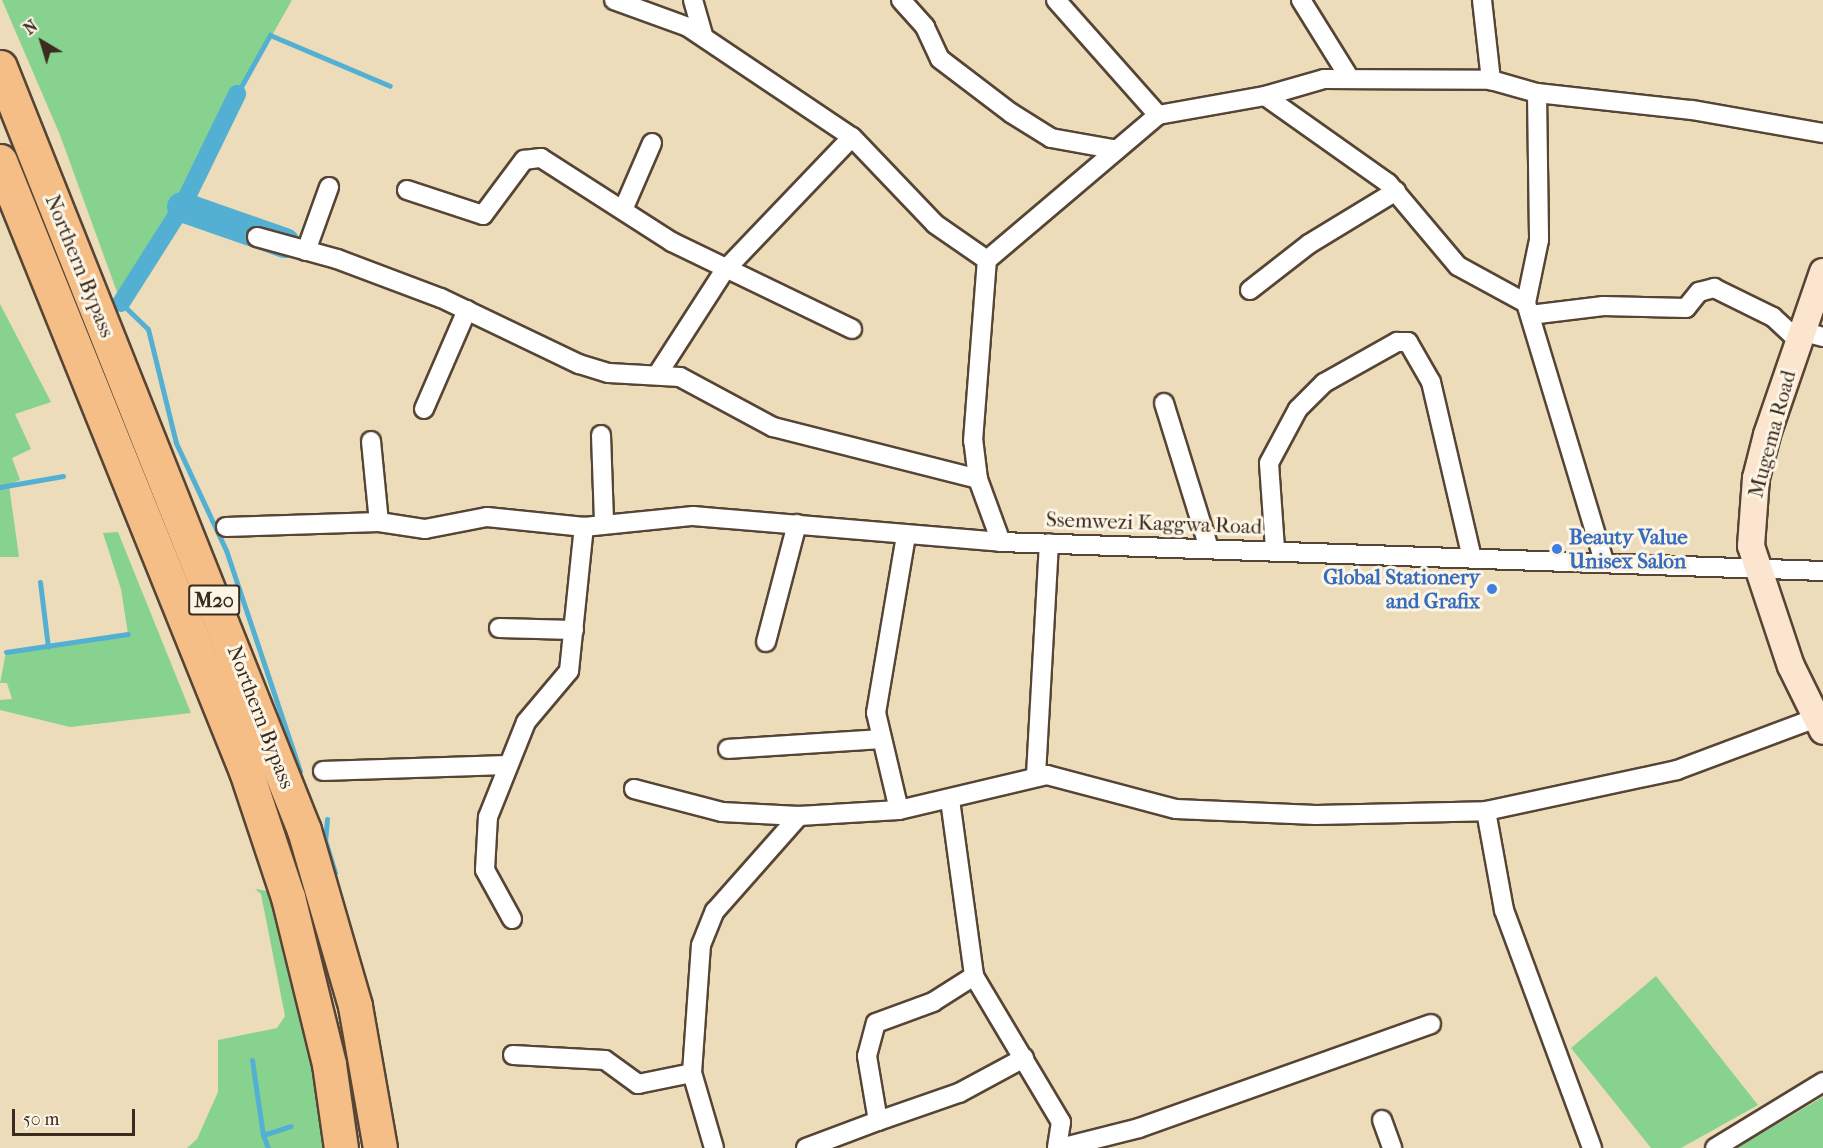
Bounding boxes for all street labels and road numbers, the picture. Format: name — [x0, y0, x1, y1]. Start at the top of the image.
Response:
street label: Northern Bypass — [40, 191, 120, 341]
street label: Mugema Road — [1743, 368, 1801, 500]
street label: Ssemwezi Kaggwa Road — [1046, 507, 1262, 539]
road number: M20 — [187, 583, 241, 617]
street label: Northern Bypass — [222, 642, 300, 792]

